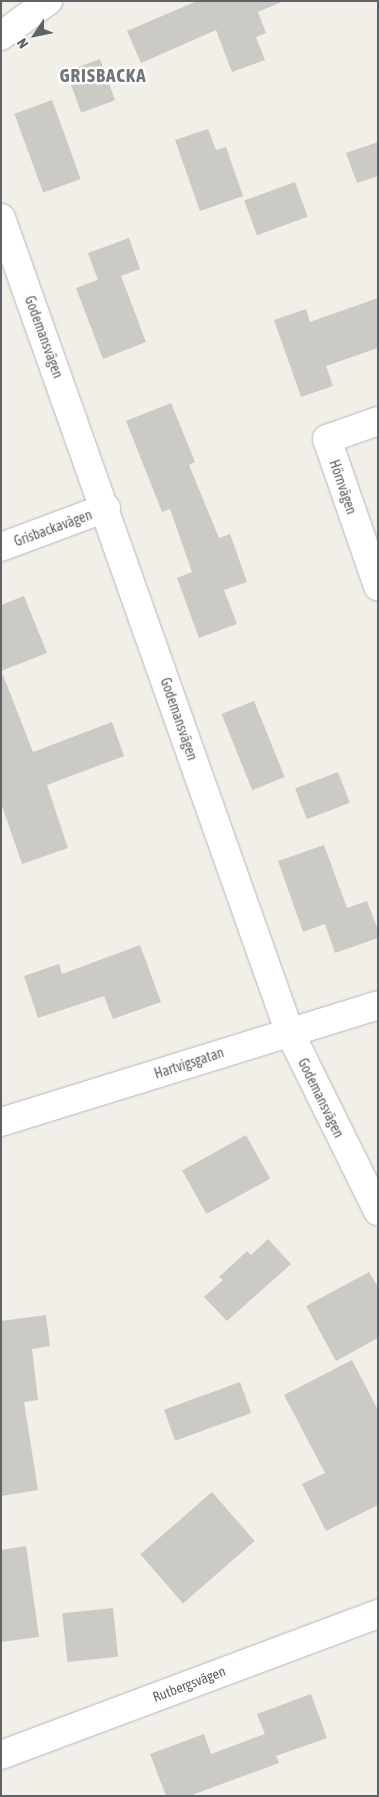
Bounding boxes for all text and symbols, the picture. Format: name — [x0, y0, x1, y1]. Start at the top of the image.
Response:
north arrow — [10, 10, 60, 60]
text: N — [14, 35, 32, 51]
district label: GRISBACKA — [58, 65, 148, 87]
street label: Godemansvägen — [21, 294, 67, 380]
street label: Hörnvägen — [326, 457, 360, 517]
street label: Grisbackavägen — [12, 506, 94, 550]
street label: Godemansvägen — [157, 675, 201, 763]
street label: Hartvigsgatan — [152, 1044, 226, 1082]
street label: Godemansvägen — [295, 1056, 347, 1140]
street label: Rutbergsvägen — [150, 1662, 228, 1706]

